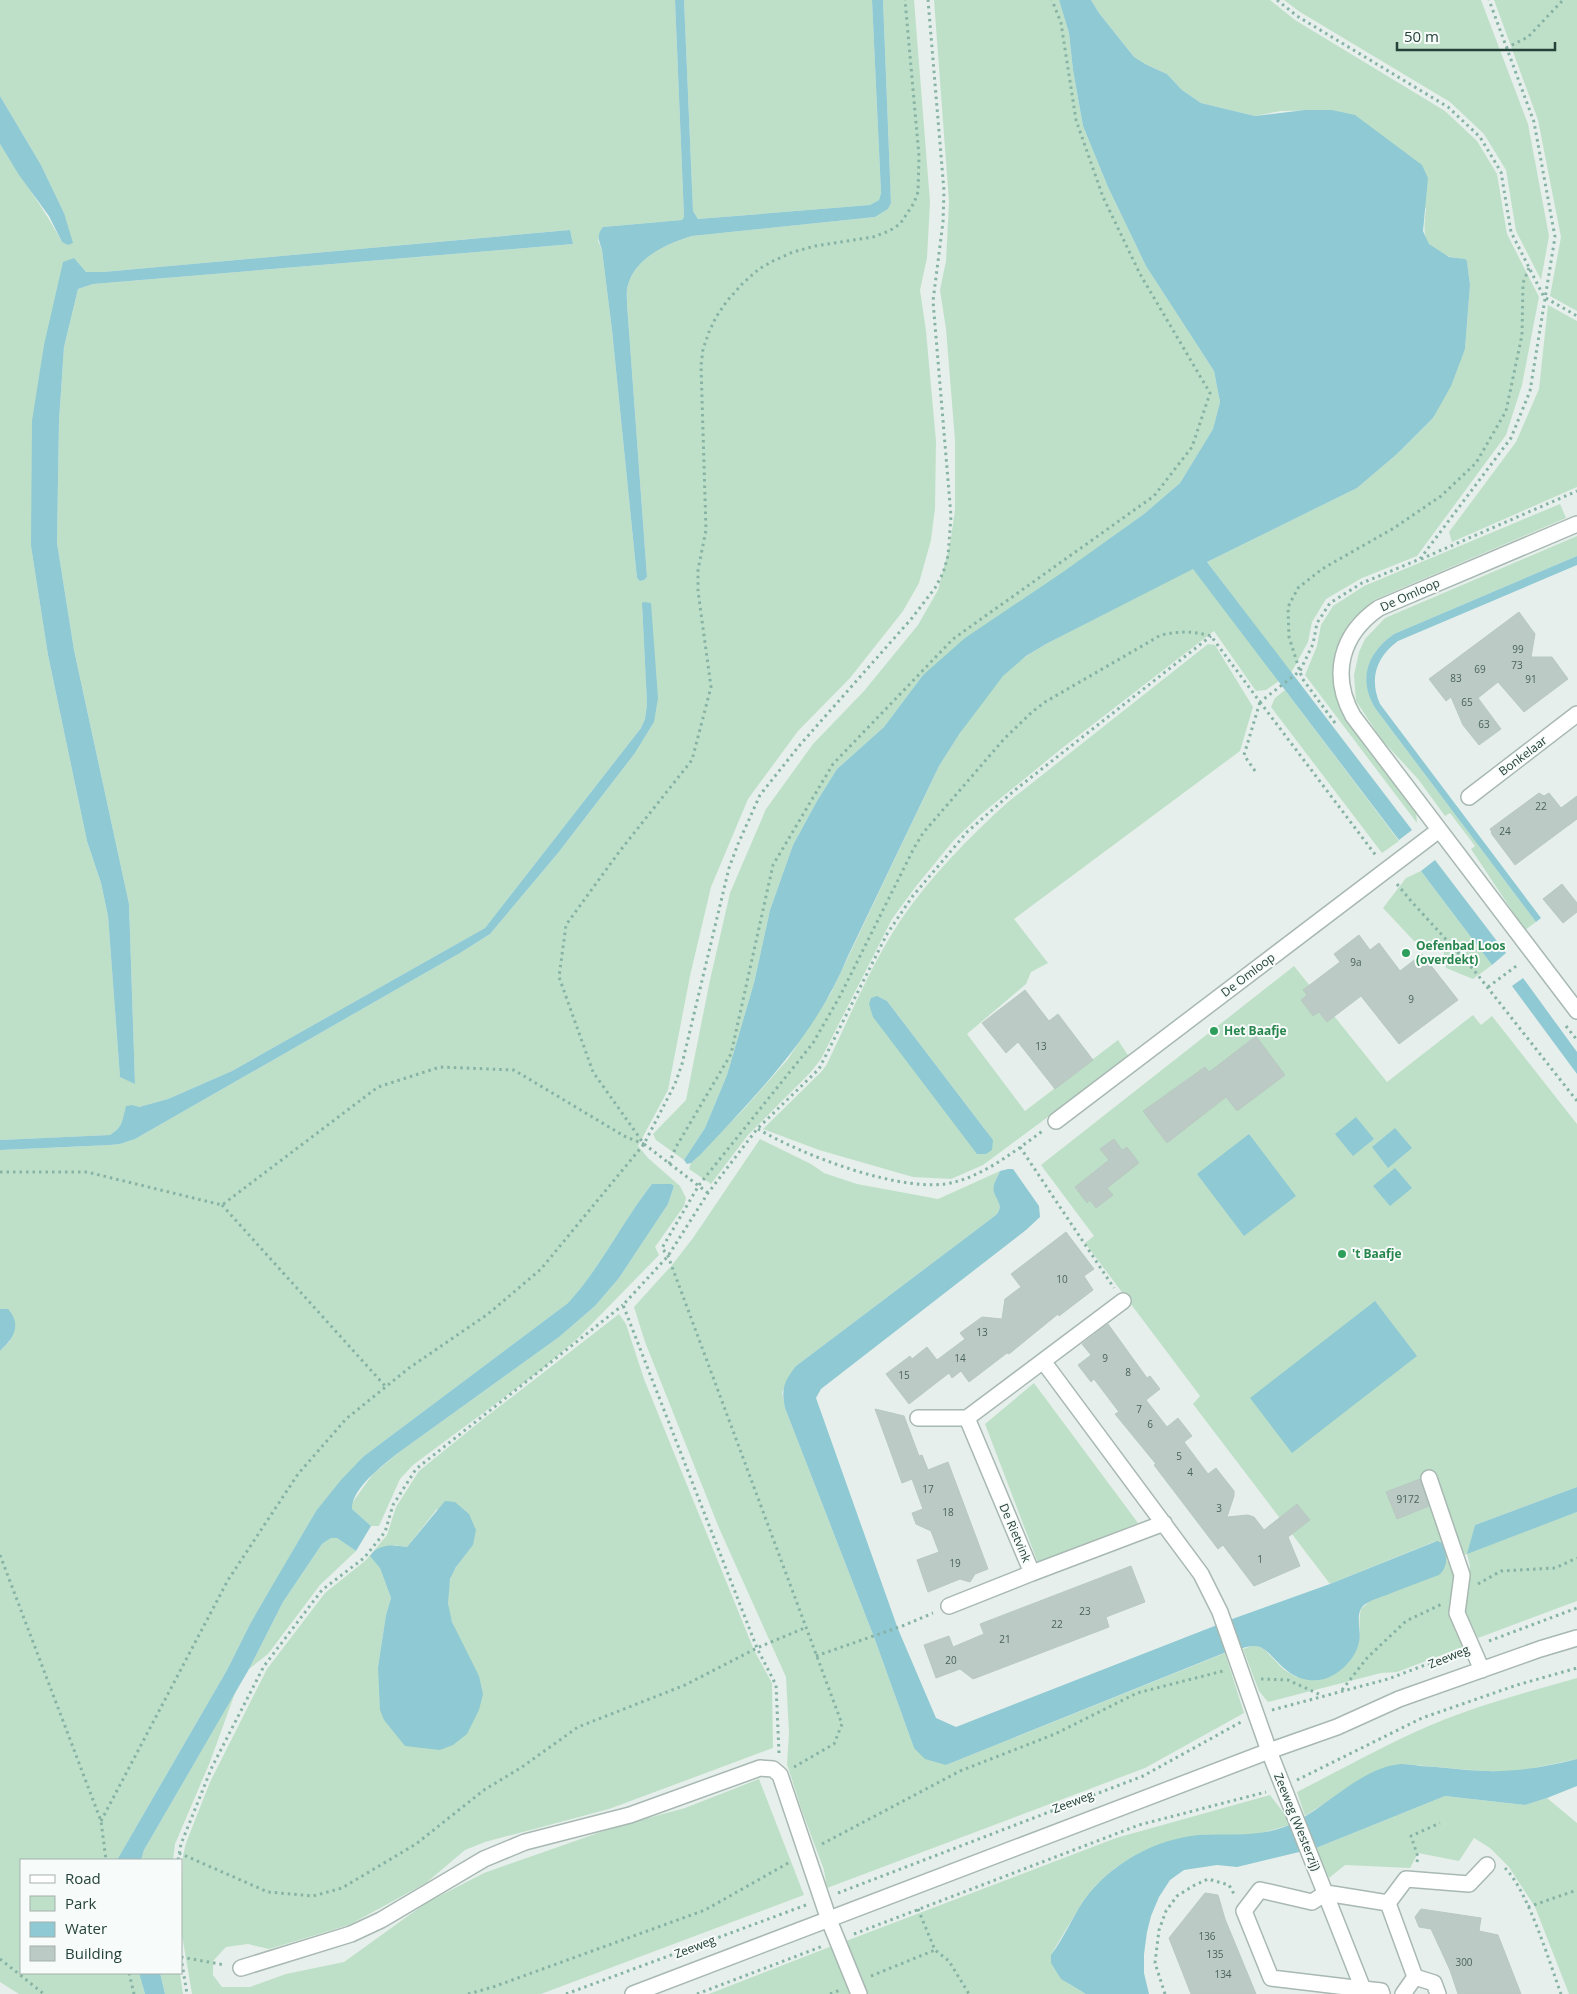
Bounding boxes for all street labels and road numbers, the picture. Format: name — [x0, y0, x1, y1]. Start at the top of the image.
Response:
street label: De Omloop — [1377, 574, 1442, 615]
street label: Bonkelaar — [1495, 732, 1551, 779]
street label: De Omloop — [1217, 949, 1278, 1001]
street label: De Rietvink — [995, 1501, 1036, 1566]
street label: Zeeweg — [1426, 1640, 1472, 1672]
street label: Zeeweg (Westerzij) — [1270, 1770, 1325, 1874]
street label: Zeeweg — [1050, 1786, 1096, 1817]
street label: Zeeweg — [672, 1931, 718, 1962]

